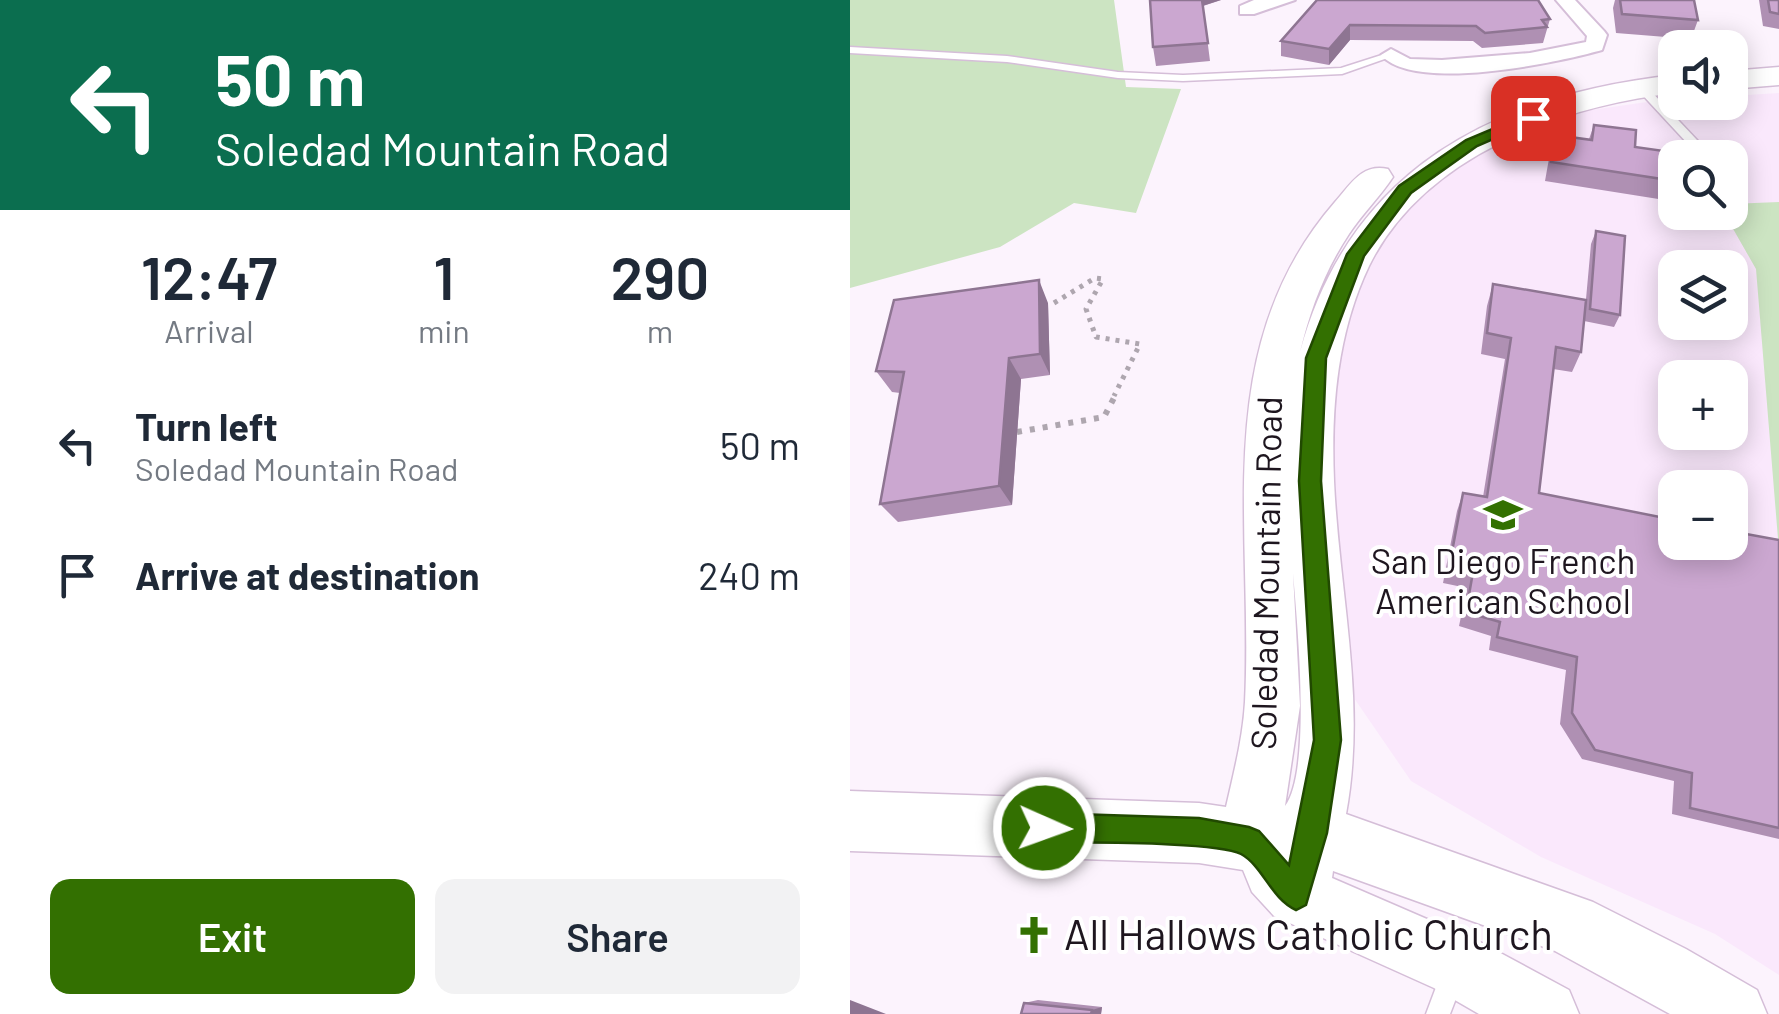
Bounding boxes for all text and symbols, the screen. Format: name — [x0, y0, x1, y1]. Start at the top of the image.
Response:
map controls — [1658, 30, 1748, 560]
button: sound — [1658, 30, 1748, 120]
text: 50 m — [215, 36, 365, 120]
icon: left — [50, 40, 180, 170]
pin — [1491, 76, 1576, 161]
icon: arrive — [1506, 91, 1561, 146]
text: Soledad Mountain Road — [215, 121, 670, 175]
button: search — [1658, 140, 1748, 230]
text: 12:47 — [141, 240, 277, 312]
text: 1 — [433, 240, 454, 312]
text: 290 — [610, 240, 709, 312]
button: layers — [1658, 250, 1748, 340]
text: Arrival — [164, 311, 254, 349]
text: min — [418, 311, 470, 349]
text: m — [647, 311, 673, 349]
button: + — [1658, 360, 1748, 450]
street label: Soledad Mountain Road — [1241, 396, 1289, 750]
text: Turn left — [135, 403, 278, 449]
icon: left — [50, 418, 105, 473]
text: 50 m — [720, 422, 800, 468]
text: Soledad Mountain Road — [135, 449, 459, 487]
button: − — [1658, 470, 1748, 560]
school or university icon: San Diego French American School — [1482, 494, 1524, 536]
place label: San Diego French American School — [1371, 539, 1635, 621]
icon: arrive — [50, 548, 105, 603]
text: Arrive at destination — [135, 552, 480, 598]
text: 240 m — [698, 552, 800, 598]
position arrow — [992, 776, 1096, 880]
button: Exit — [50, 879, 415, 994]
button: Share — [435, 879, 800, 994]
place label: All Hallows Catholic Church — [1064, 908, 1553, 958]
church icon: All Hallows Catholic Church — [1013, 914, 1055, 956]

